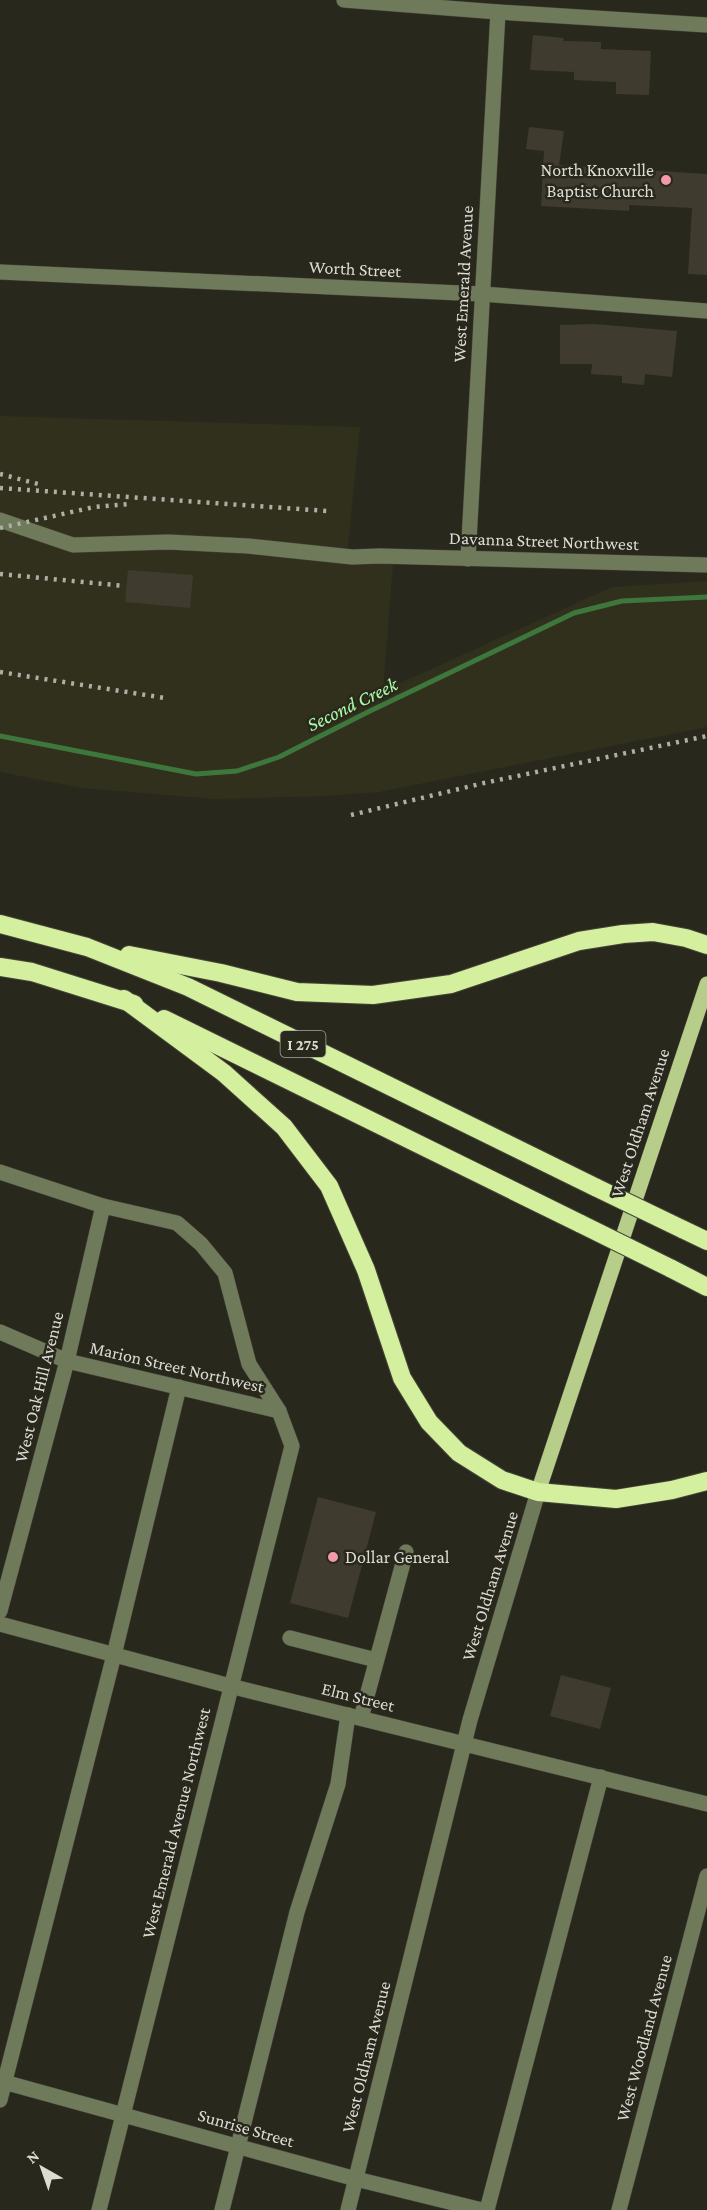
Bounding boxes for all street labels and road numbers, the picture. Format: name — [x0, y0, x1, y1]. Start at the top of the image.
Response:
street label: West Emerald Avenue — [449, 205, 477, 363]
street label: Worth Street — [308, 257, 403, 281]
street label: Davanna Street Northwest — [449, 528, 640, 554]
road number: I 275 — [280, 1031, 326, 1057]
street label: West Oldham Avenue — [607, 1046, 674, 1200]
street label: West Oak Hill Avenue — [11, 1309, 67, 1465]
street label: Marion Street Northwest — [88, 1337, 267, 1397]
street label: West Oldham Avenue — [458, 1509, 522, 1663]
street label: Elm Street — [319, 1678, 398, 1716]
street label: West Emerald Avenue Northwest — [138, 1704, 215, 1941]
street label: West Woodland Avenue — [612, 1952, 676, 2124]
street label: West Oldham Avenue — [338, 1979, 394, 2135]
street label: Sunrise Street — [196, 2105, 297, 2152]

